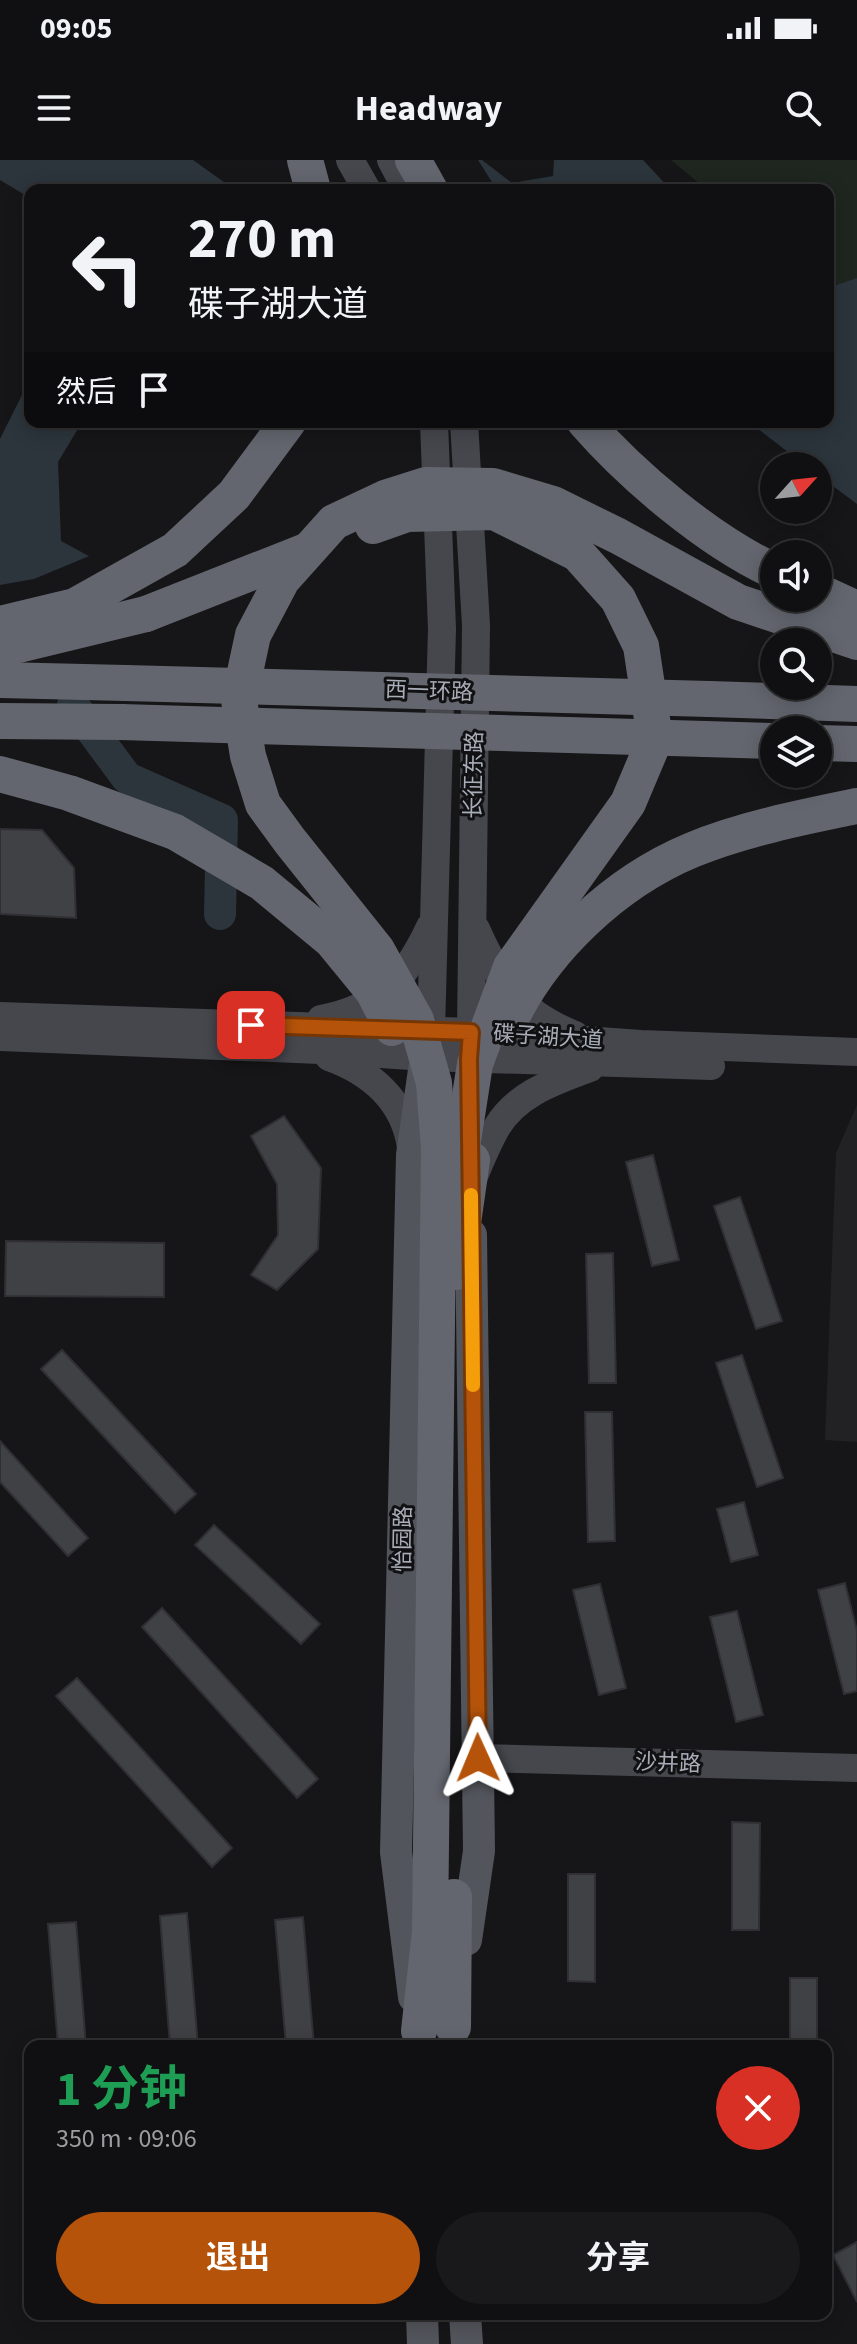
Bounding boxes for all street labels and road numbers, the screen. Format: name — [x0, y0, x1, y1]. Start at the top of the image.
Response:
street label: 西一环路 — [384, 673, 474, 709]
street label: 长征东路 — [457, 731, 491, 819]
street label: 碟子湖大道 — [492, 1017, 604, 1057]
street label: 怡园路 — [386, 1506, 420, 1572]
street label: 沙井路 — [634, 1746, 702, 1780]

